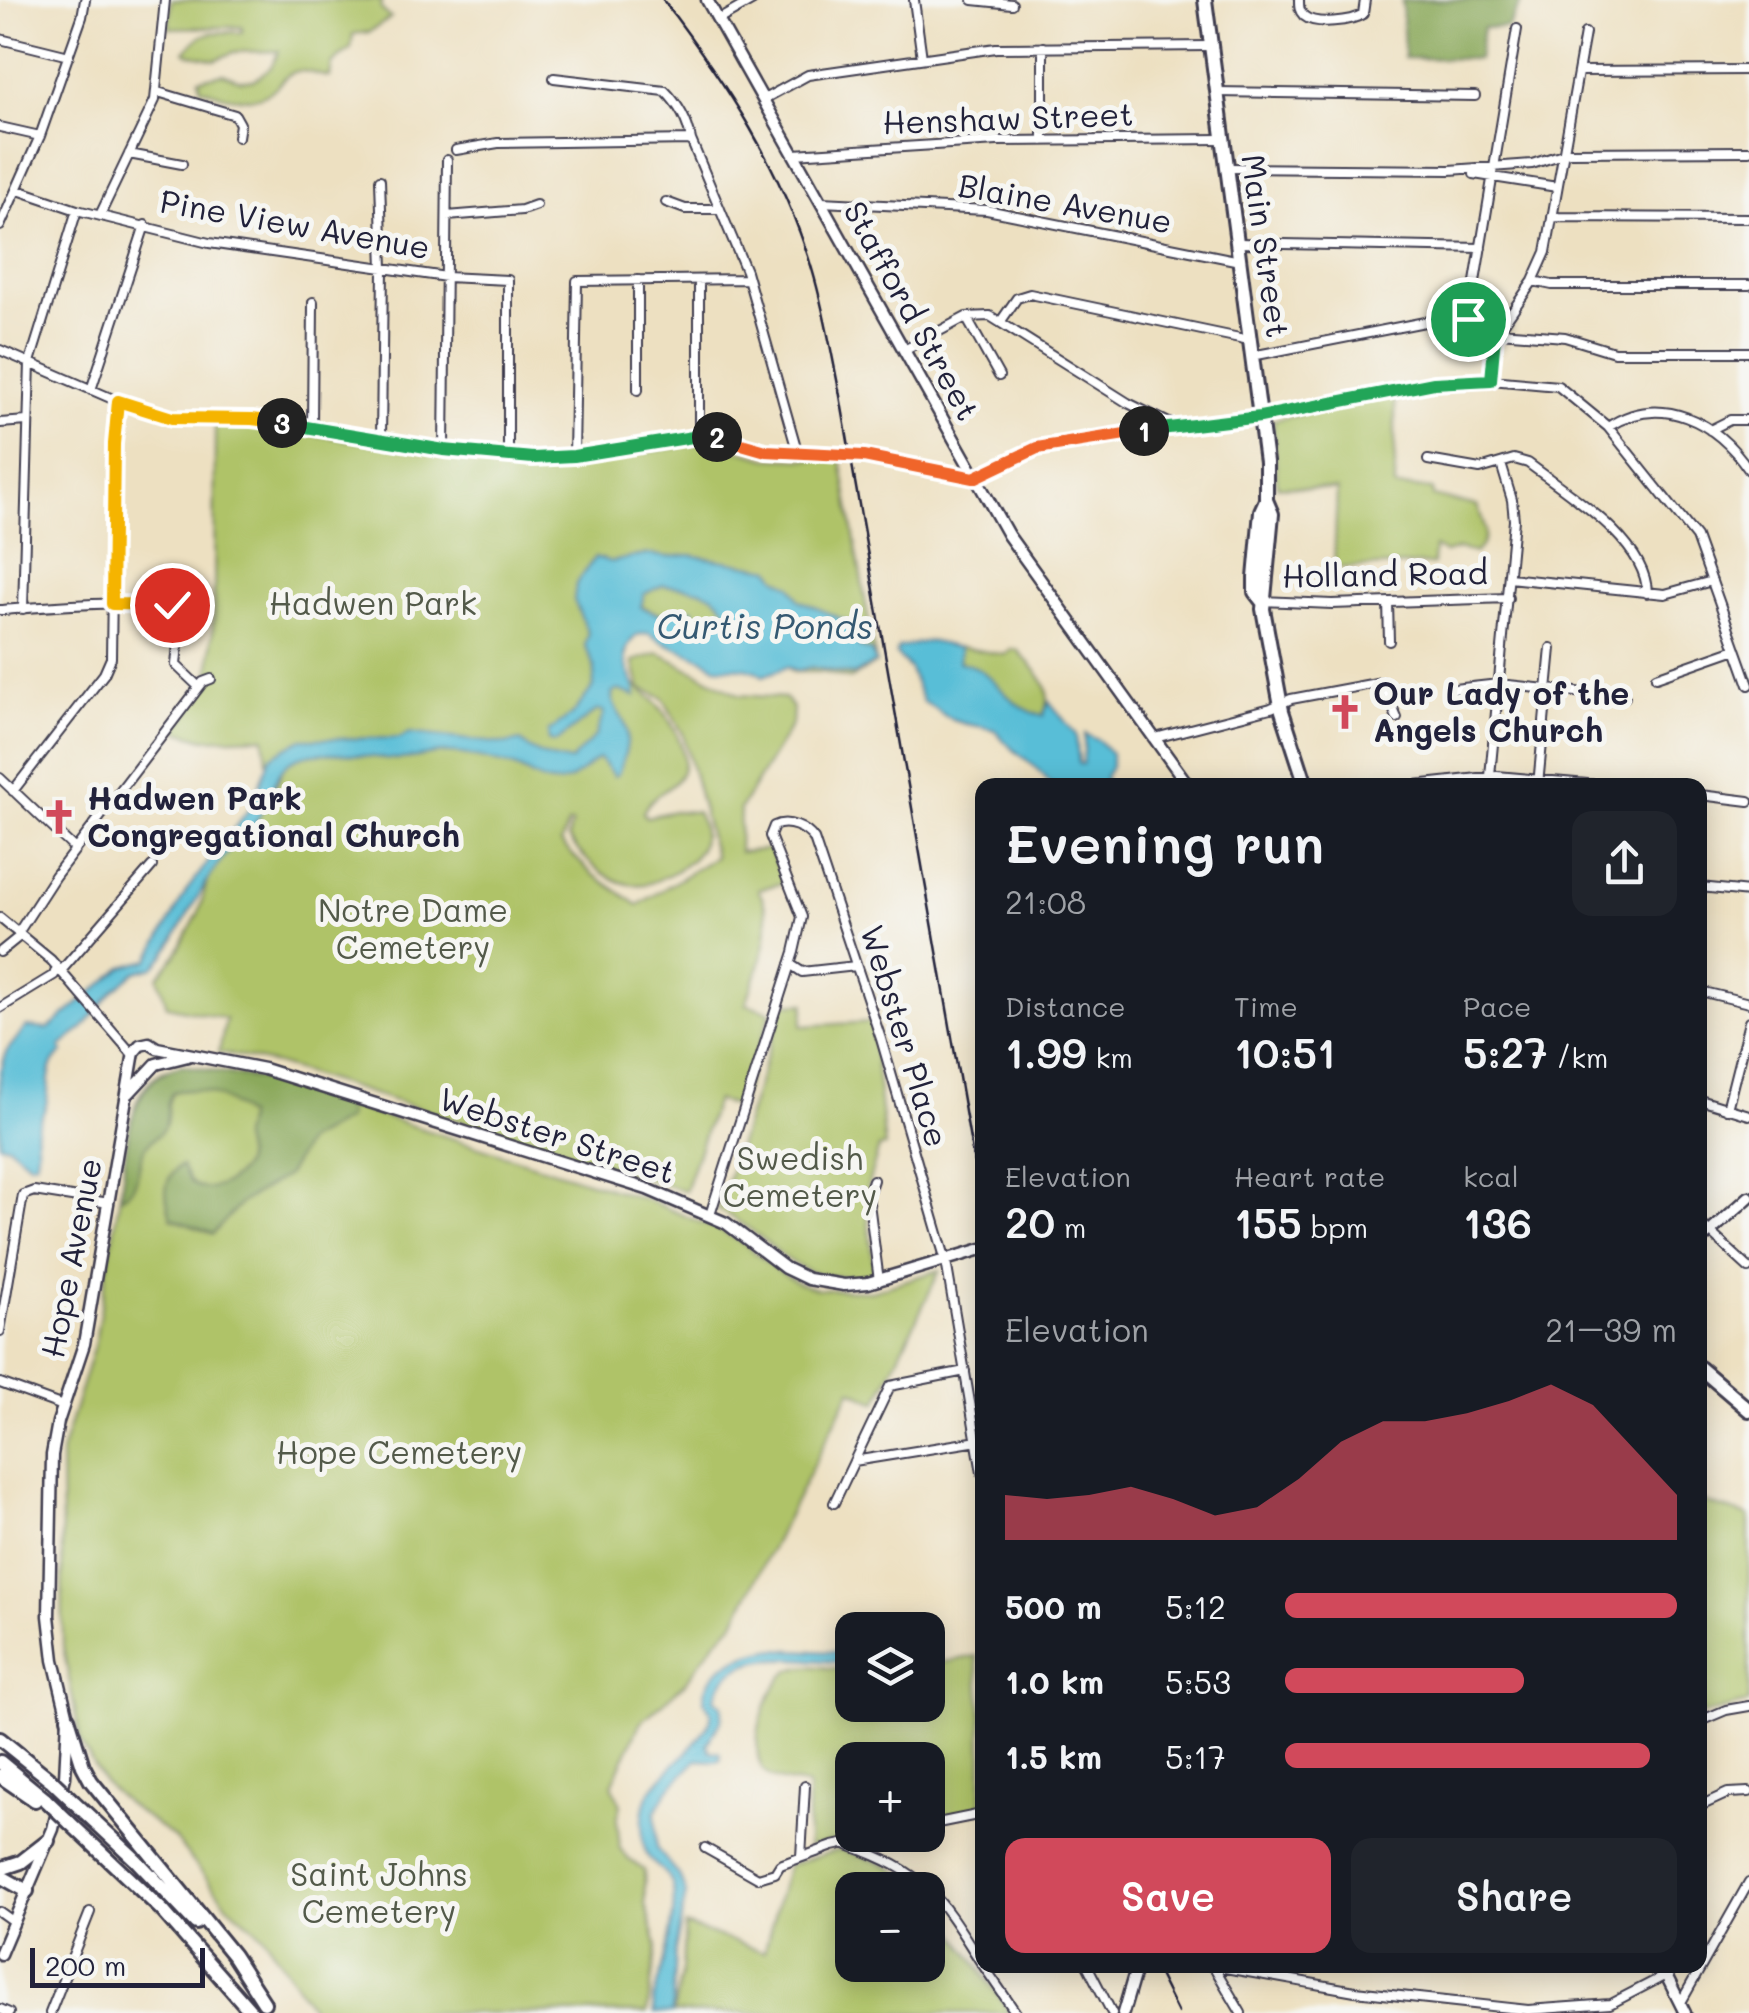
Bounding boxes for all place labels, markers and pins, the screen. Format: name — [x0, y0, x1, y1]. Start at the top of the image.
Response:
pin — [1426, 277, 1511, 362]
pin: 3 — [257, 398, 307, 448]
pin: 1 — [1119, 406, 1169, 456]
pin: 2 — [692, 412, 742, 462]
pin — [130, 563, 215, 648]
place label: Our Lady of the Angels Church — [1373, 671, 1629, 750]
church icon: Our Lady of the Angels Church — [1326, 693, 1364, 731]
place label: Hadwen Park Congregational Church — [87, 776, 460, 855]
church icon: Hadwen Park Congregational Church — [40, 798, 78, 836]

